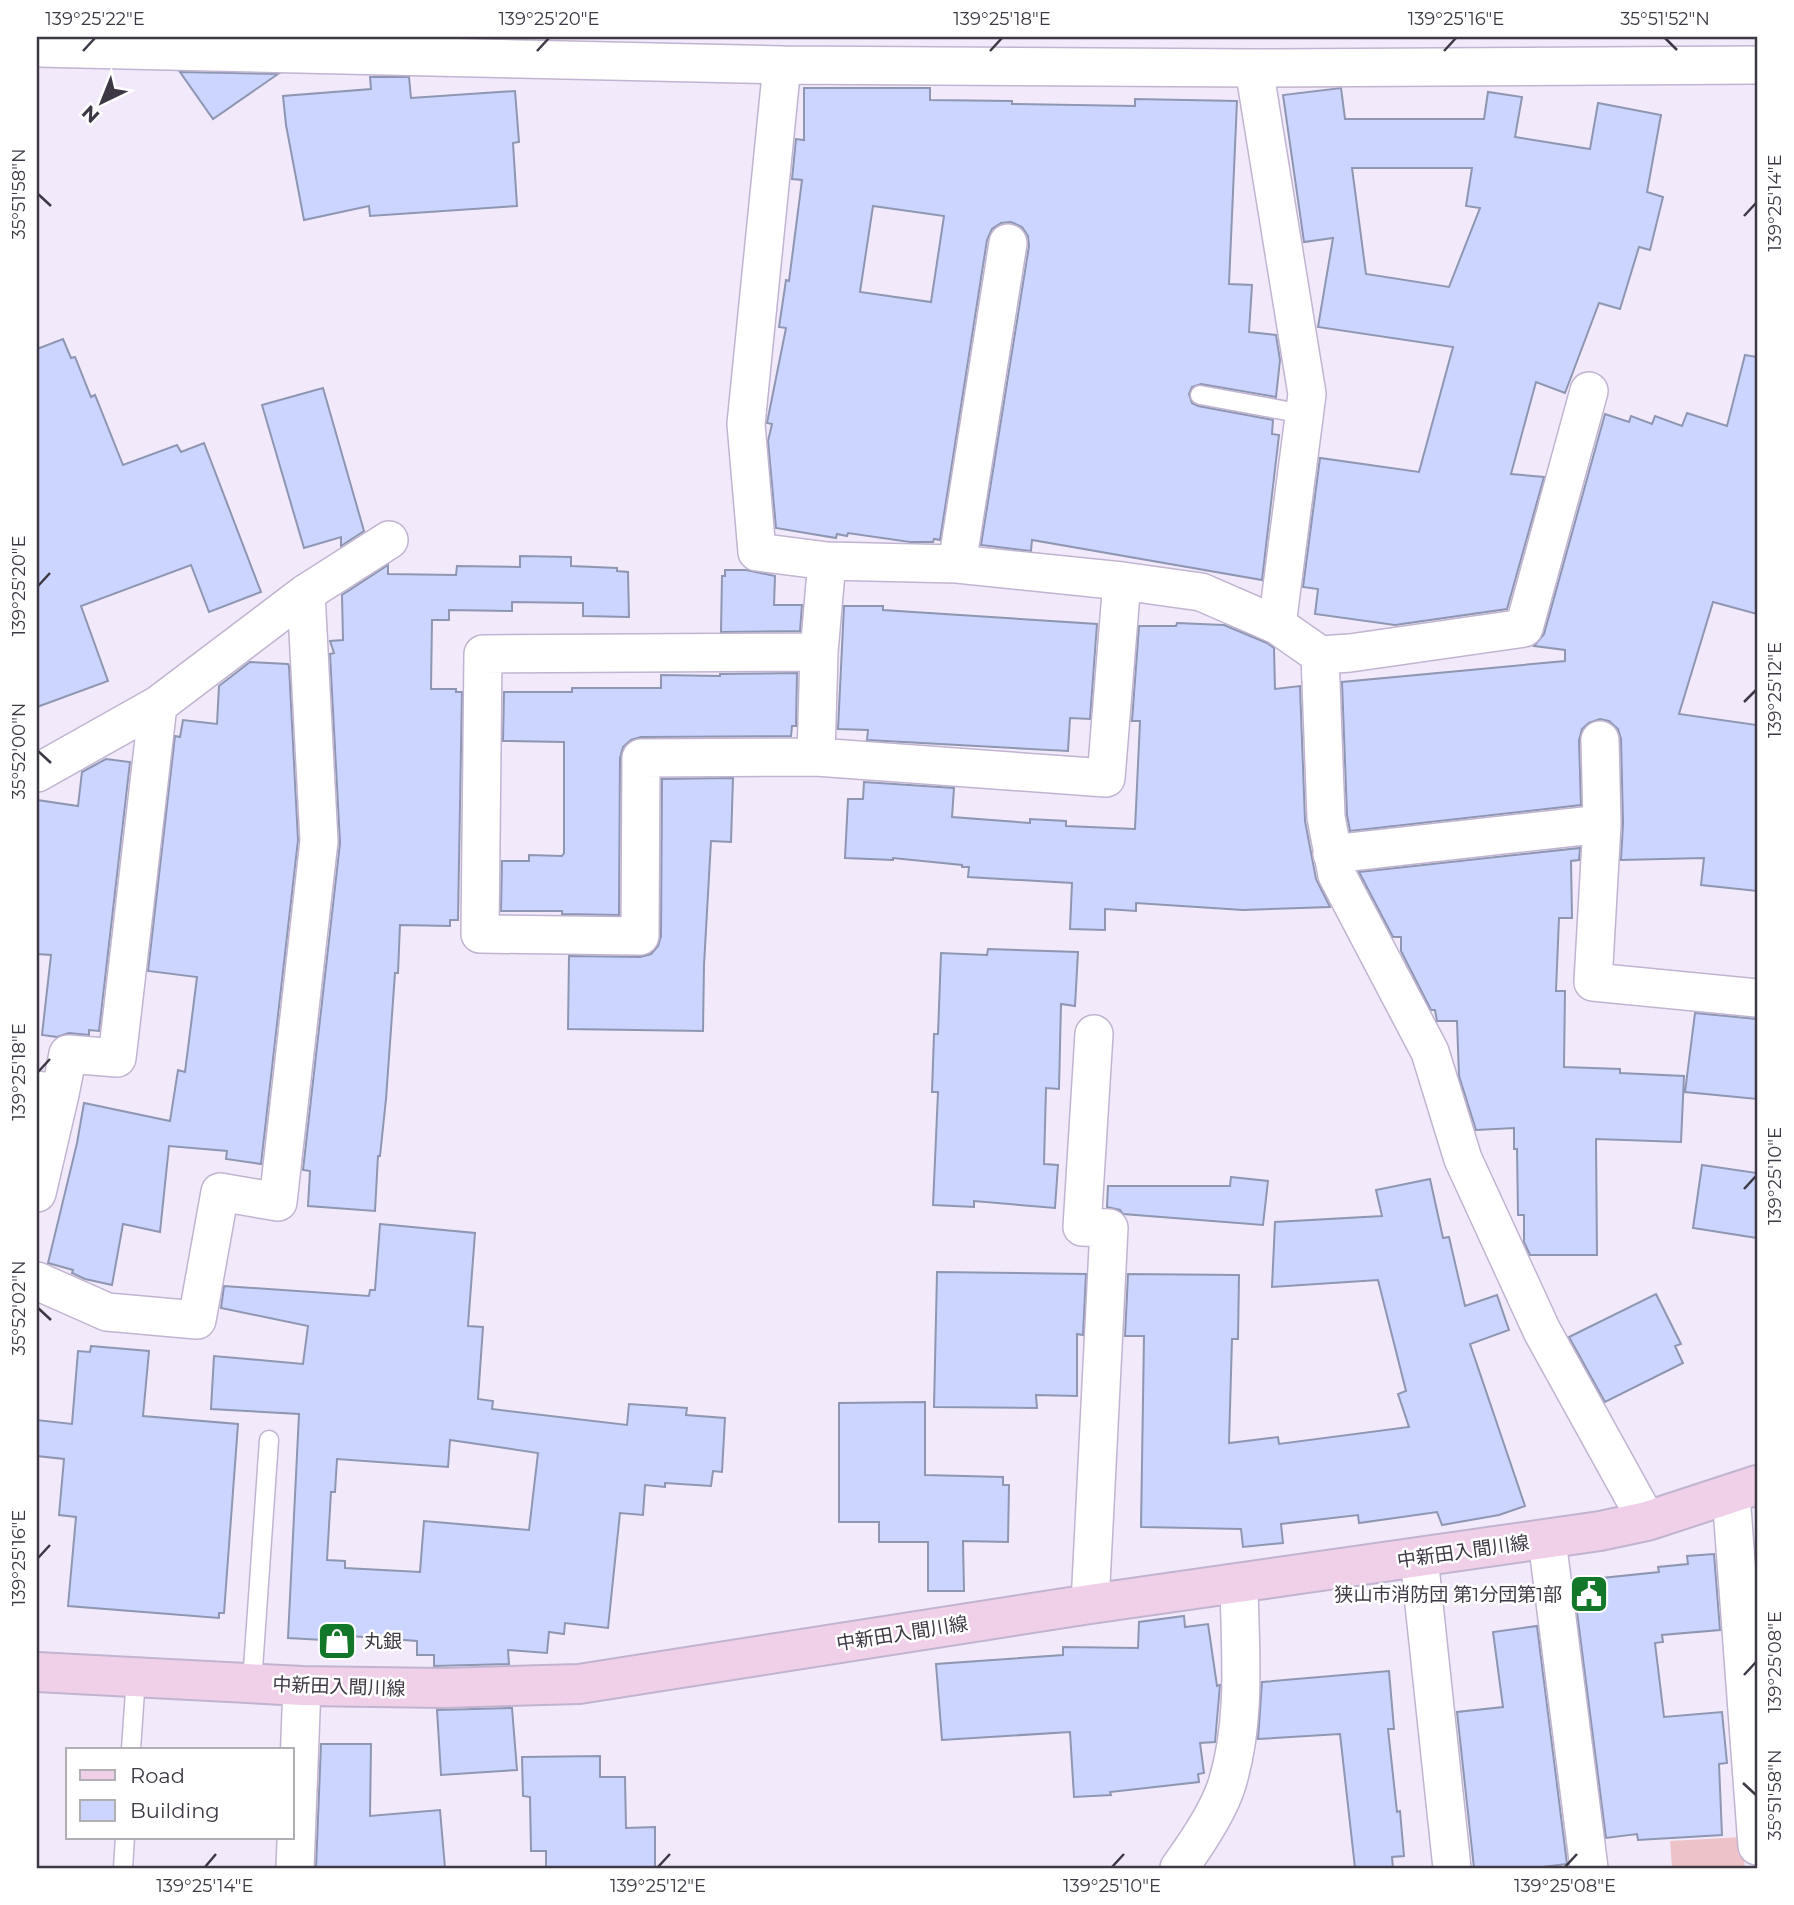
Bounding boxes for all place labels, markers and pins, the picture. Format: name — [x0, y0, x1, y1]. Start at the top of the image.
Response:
public building icon: 狭山市消防団 第1分団第1部 — [1568, 1573, 1610, 1615]
place label: 狭山市消防団 第1分団第1部 — [1334, 1583, 1562, 1606]
shop icon: 丸銀 — [316, 1620, 358, 1662]
place label: 丸銀 — [364, 1630, 402, 1653]

